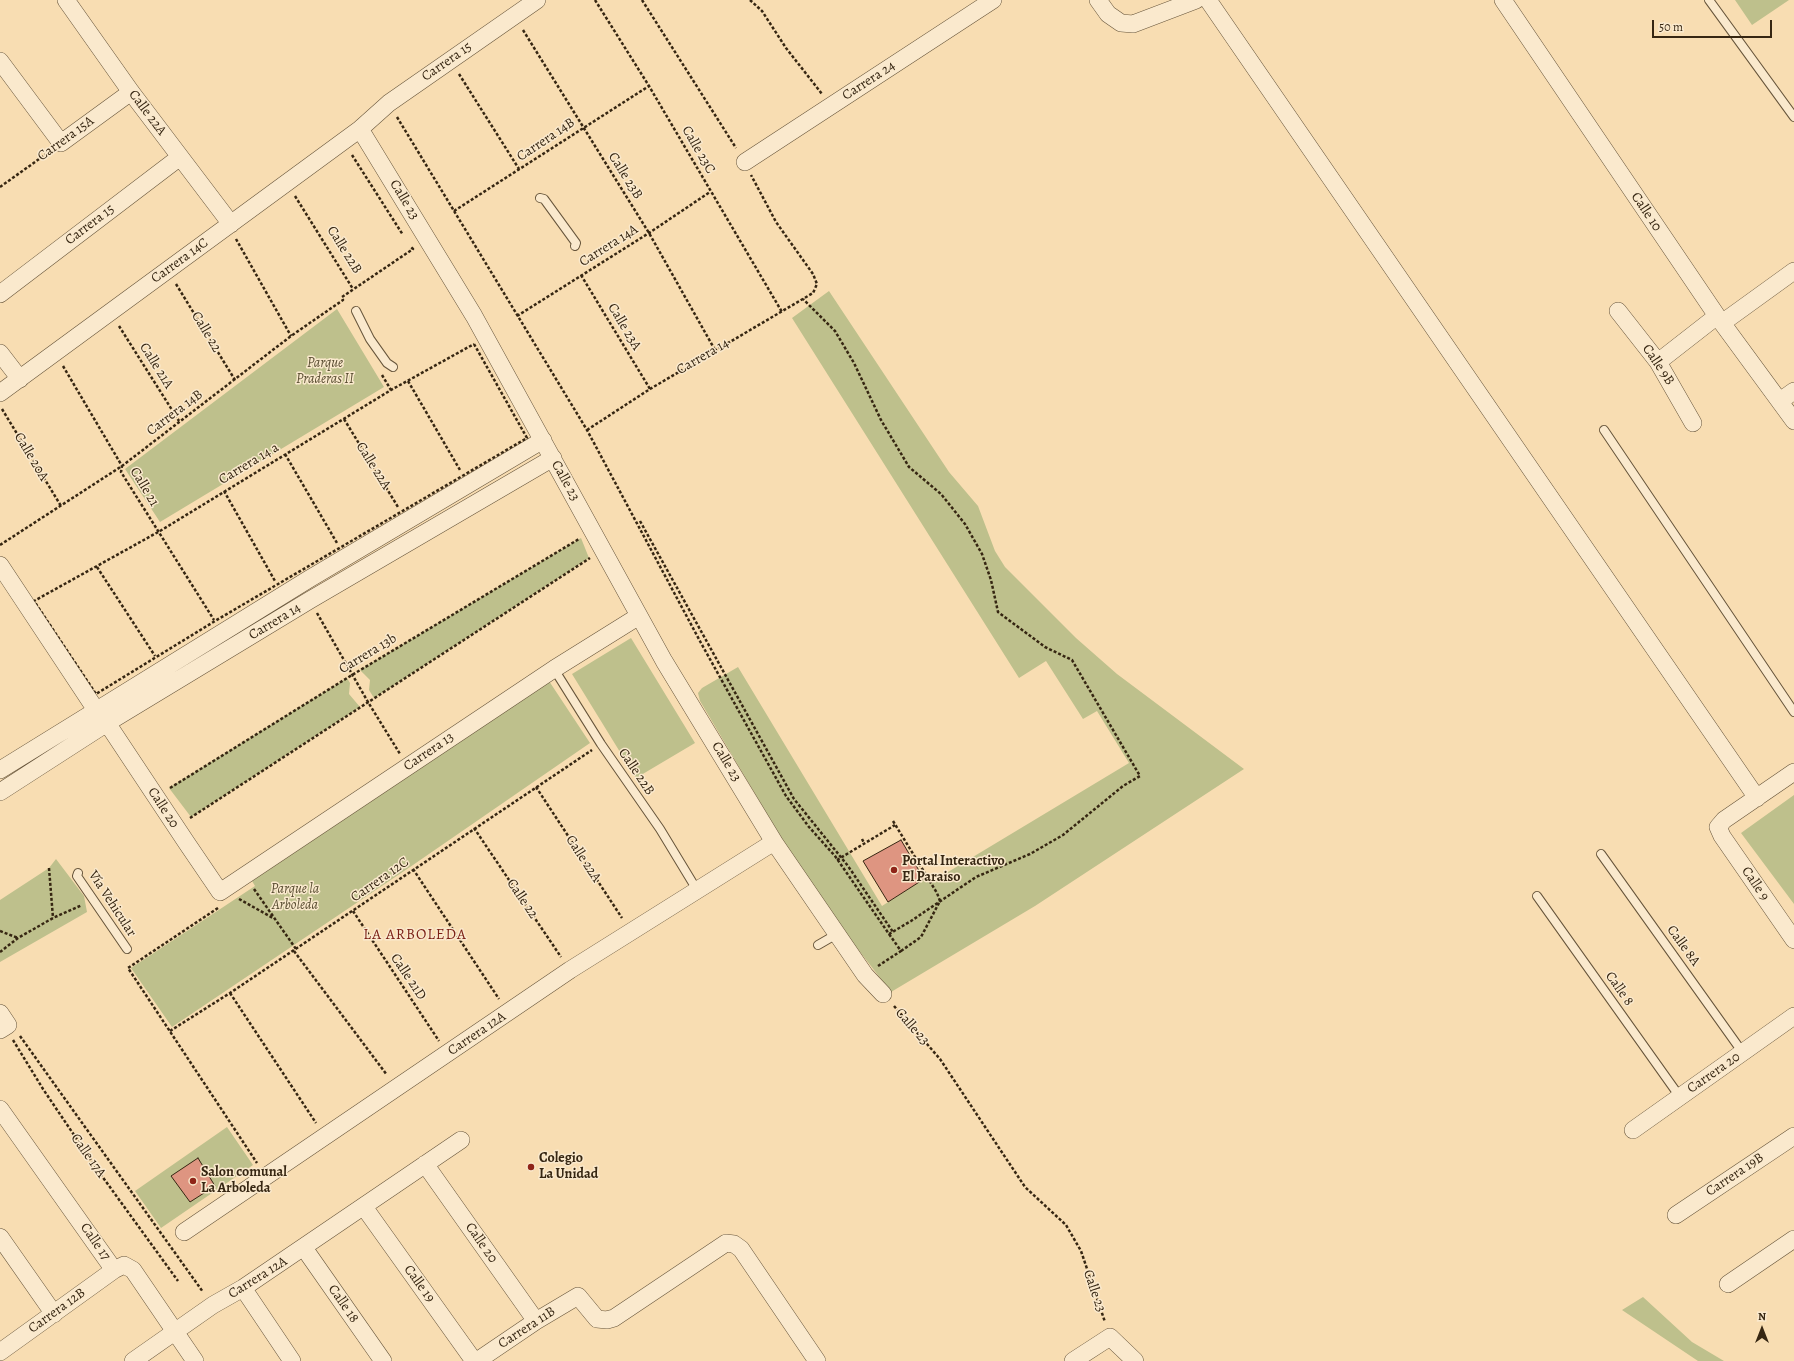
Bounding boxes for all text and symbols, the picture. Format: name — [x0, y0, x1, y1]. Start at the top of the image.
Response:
scale bar — [1654, 12, 1774, 38]
text: 50 m — [1659, 19, 1683, 35]
street label: Carrera 15 — [419, 39, 475, 85]
street label: Carrera 24 — [839, 58, 899, 104]
street label: Calle 22A — [124, 87, 170, 139]
street label: Carrera 15A — [35, 113, 97, 165]
street label: Carrera 14B — [514, 115, 578, 165]
street label: Calle 23C — [678, 123, 718, 177]
street label: Calle 23B — [604, 150, 646, 202]
street label: Calle 23 — [386, 177, 422, 223]
street label: Calle 10 — [1627, 189, 1665, 235]
street label: Carrera 15 — [62, 201, 118, 249]
street label: Carrera 14A — [577, 221, 641, 271]
street label: Calle 22B — [323, 223, 365, 277]
street label: Carrera 14C — [148, 235, 212, 287]
street label: Calle 23A — [603, 300, 645, 354]
street label: Calle 22 — [187, 309, 225, 355]
street label: Carrera 14 — [674, 335, 732, 379]
street label: Calle 21A — [135, 340, 177, 392]
street label: Calle 9B — [1638, 341, 1678, 389]
park label: Parque Praderas II — [296, 356, 354, 388]
street label: Carrera 14B — [144, 386, 206, 440]
street label: Calle 20A — [10, 430, 52, 484]
street label: Calle 22A — [352, 439, 394, 493]
street label: Carrera 14 a — [216, 440, 282, 488]
street label: Calle 23 — [547, 458, 583, 504]
street label: Calle 21 — [126, 464, 162, 510]
street label: Carrera 14 — [246, 600, 304, 644]
street label: Carrera 13b — [336, 630, 400, 678]
street label: Carrera 13 — [401, 729, 457, 775]
street label: Calle 23 — [708, 739, 744, 785]
street label: Calle 22B — [614, 745, 658, 799]
street label: Calle 20 — [144, 784, 182, 832]
street label: Calle 22A — [562, 832, 604, 886]
street label: Carrera 12C — [348, 854, 412, 906]
place label: Portal Interactivo El Paraiso — [902, 854, 1005, 886]
street label: Calle 9 — [1737, 864, 1773, 904]
marker: Portal Interactivo El Paraiso — [889, 865, 899, 875]
street label: Vía Vehicular — [84, 868, 140, 940]
street label: Calle 22 — [503, 876, 541, 922]
park label: Parque la Arboleda — [271, 882, 319, 914]
street label: Calle 8A — [1663, 922, 1703, 970]
district label: LA ARBOLEDA — [363, 926, 467, 944]
street label: Calle 21D — [386, 951, 430, 1003]
street label: Calle 8 — [1601, 969, 1637, 1009]
street label: Calle 23 — [891, 1005, 933, 1049]
street label: Carrera 12A — [445, 1009, 509, 1059]
street label: Carrera 20 — [1684, 1049, 1744, 1097]
street label: Calle 17A — [67, 1131, 109, 1181]
street label: Carrera 19B — [1703, 1150, 1767, 1200]
place label: Colegio La Unidad — [539, 1151, 598, 1184]
marker: Colegio La Unidad — [526, 1162, 536, 1172]
place label: Salon comunal La Arboleda — [201, 1165, 287, 1198]
marker: Salon comunal La Arboleda — [188, 1176, 198, 1186]
street label: Calle 17 — [76, 1220, 114, 1264]
street label: Calle 20 — [461, 1220, 501, 1266]
street label: Carrera 12A — [225, 1253, 291, 1303]
street label: Calle 19 — [400, 1262, 438, 1306]
street label: Calle 23 — [1079, 1268, 1109, 1314]
street label: Calle 18 — [324, 1282, 362, 1326]
street label: Carrera 12B — [25, 1285, 89, 1337]
street label: Carrera 11B — [495, 1303, 559, 1353]
north arrow — [1742, 1309, 1782, 1349]
text: N — [1758, 1309, 1766, 1324]

